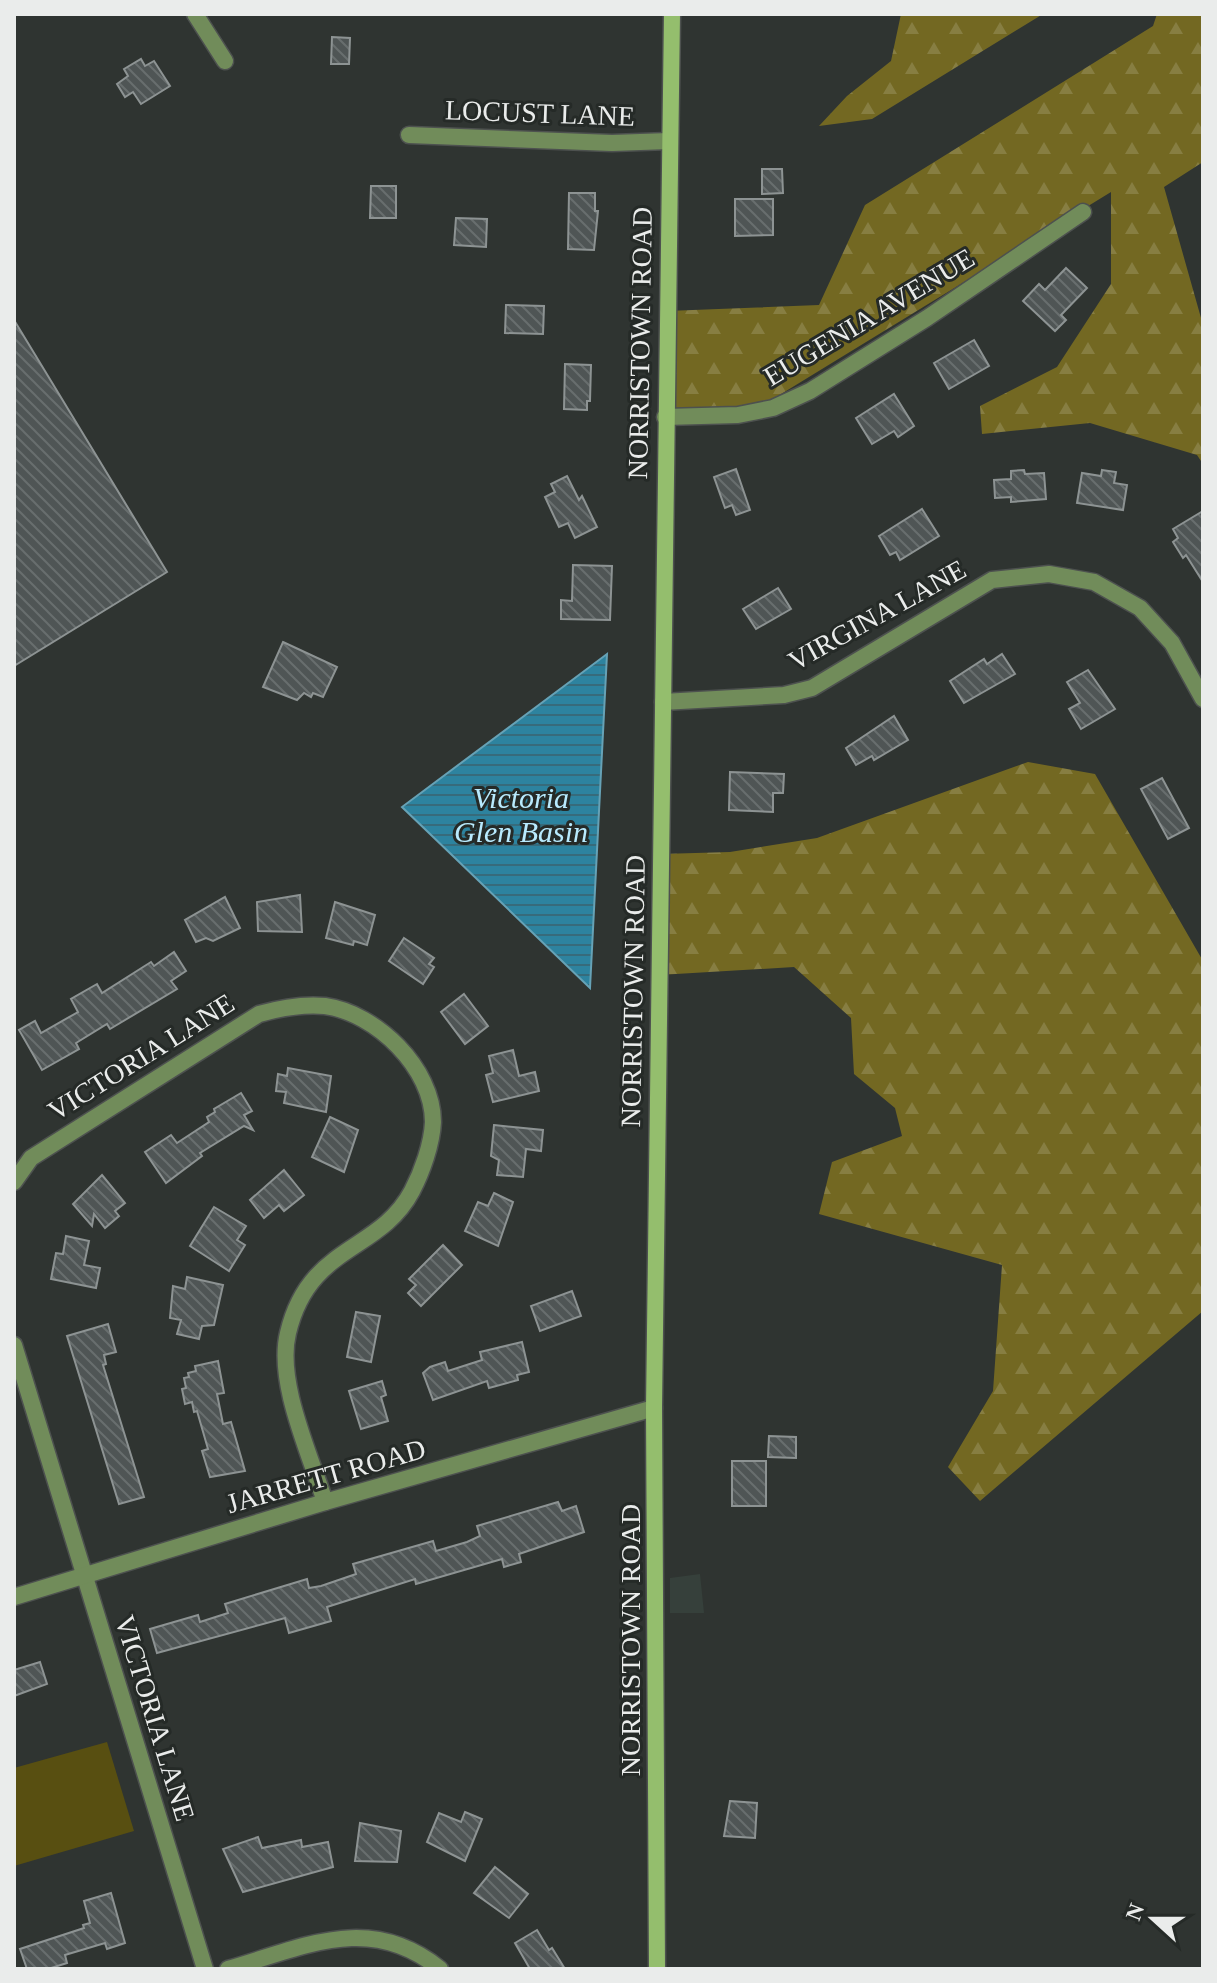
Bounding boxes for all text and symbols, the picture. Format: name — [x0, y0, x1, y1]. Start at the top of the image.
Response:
street label: LOCUST LANE — [444, 94, 636, 132]
street label: NORRISTOWN ROAD — [622, 207, 658, 479]
street label: EUGENIA AVENUE — [758, 242, 980, 392]
street label: VIRGINA LANE — [783, 553, 971, 677]
water label: Victoria Glen Basin — [454, 781, 588, 848]
street label: NORRISTOWN ROAD — [615, 855, 651, 1127]
street label: VICTORIA LANE — [42, 987, 240, 1127]
street label: JARRETT ROAD — [223, 1433, 429, 1519]
street label: NORRISTOWN ROAD — [615, 1504, 646, 1776]
street label: VICTORIA LANE — [109, 1611, 201, 1825]
north arrow — [1113, 1879, 1193, 1959]
text: N — [1120, 1900, 1149, 1924]

